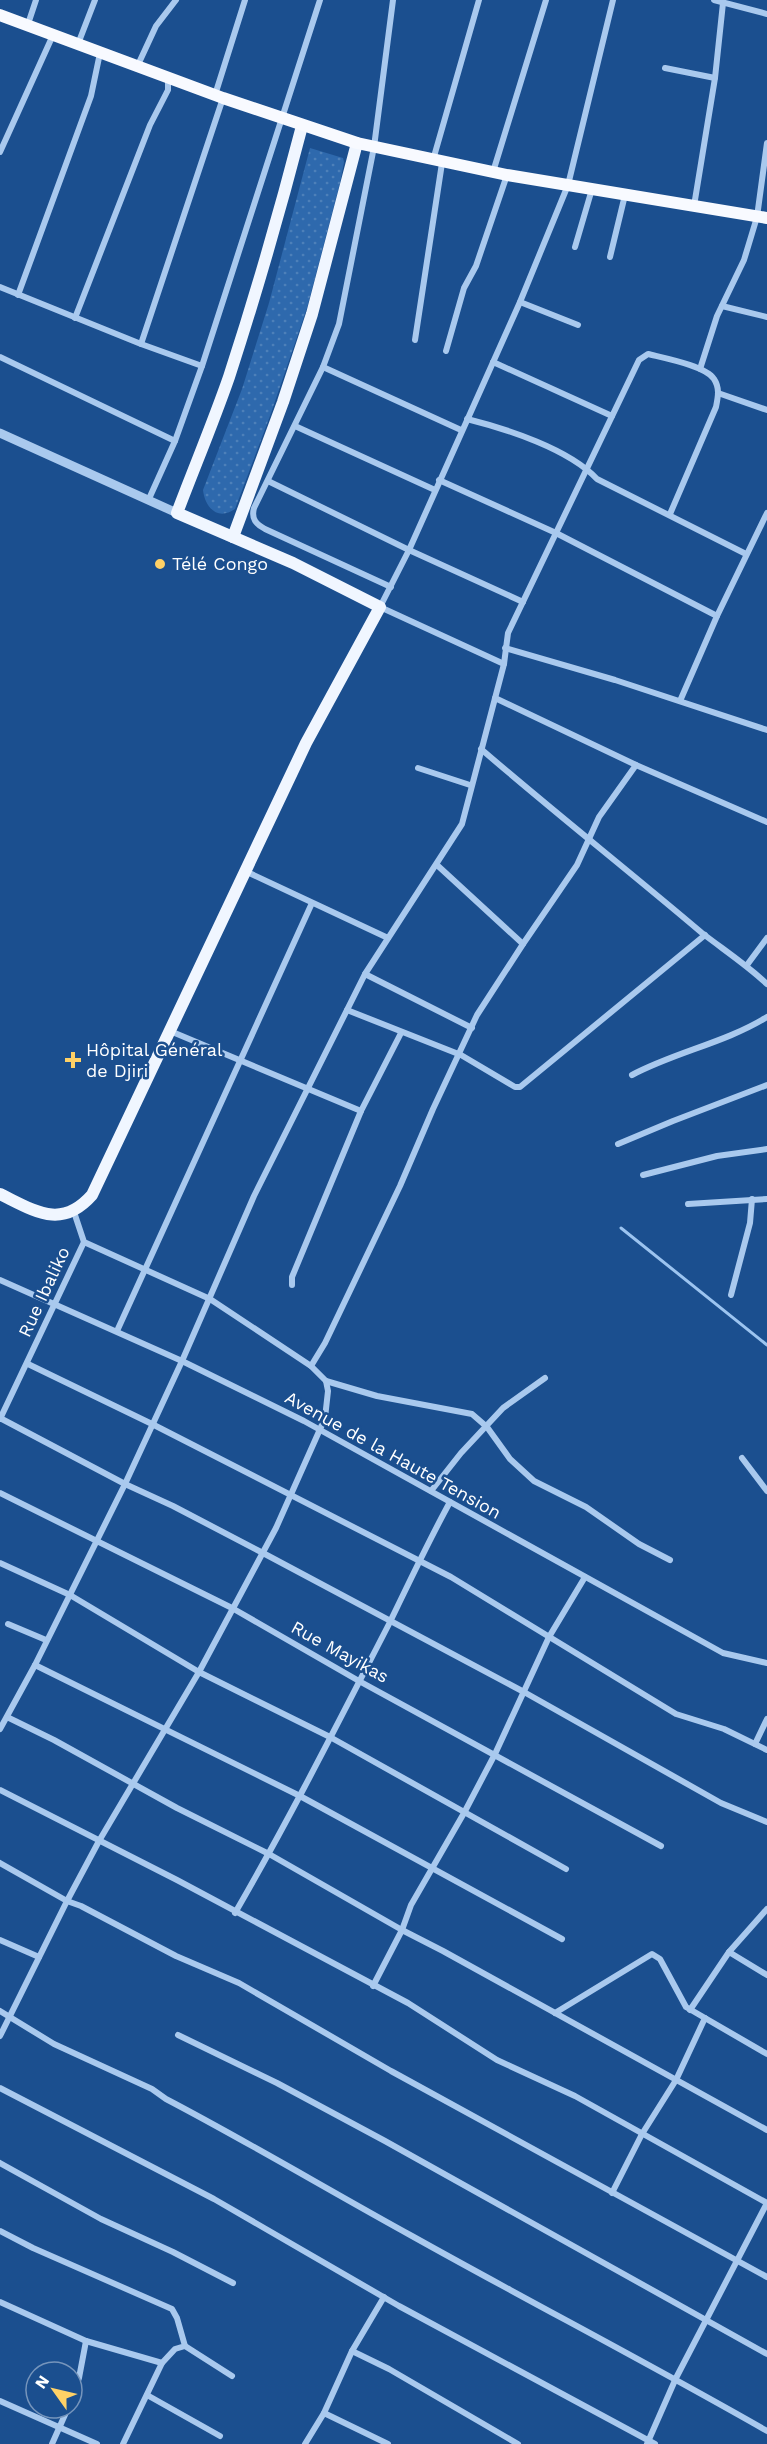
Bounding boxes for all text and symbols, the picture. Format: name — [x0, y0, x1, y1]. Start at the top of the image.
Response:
place label: Télé Congo — [172, 553, 268, 574]
marker: Télé Congo — [153, 557, 167, 571]
place label: Hôpital Général de Djiri — [86, 1039, 223, 1081]
marker: Hôpital Général de Djiri — [64, 1051, 82, 1069]
street label: Rue Ibaliko — [14, 1243, 74, 1340]
street label: Avenue de la Haute Tension — [282, 1386, 505, 1523]
street label: Rue Mayikas — [288, 1616, 393, 1687]
north arrow — [24, 2360, 84, 2420]
text: N — [31, 2372, 53, 2392]

